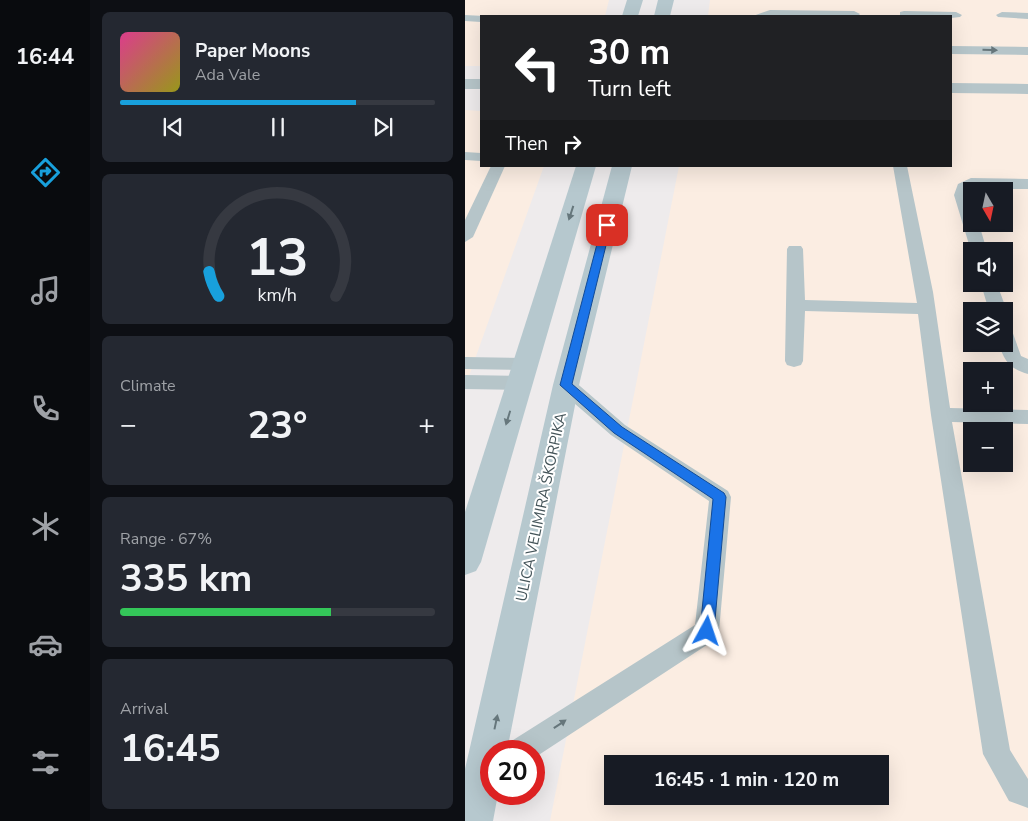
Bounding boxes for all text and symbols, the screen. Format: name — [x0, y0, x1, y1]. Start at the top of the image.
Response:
text: 30 m — [588, 29, 670, 76]
icon: left — [505, 35, 570, 100]
text: Paper Moons — [195, 38, 310, 64]
text: 16:44 — [16, 42, 74, 72]
one-way arrow — [982, 47, 998, 55]
text: Ada Vale — [195, 64, 260, 86]
text: Turn left — [588, 74, 671, 104]
icon: previous — [159, 113, 187, 141]
icon: pause — [264, 113, 292, 141]
icon: next — [369, 113, 397, 141]
icon: right — [558, 130, 586, 158]
text: Then — [505, 131, 548, 157]
icon: directions — [28, 155, 63, 190]
north arrow — [963, 182, 1013, 232]
map controls — [963, 182, 1013, 472]
pin — [586, 204, 628, 246]
one-way arrow — [567, 205, 575, 220]
icon: arrive — [593, 211, 621, 239]
text: 13 — [246, 222, 309, 293]
button: sound — [963, 242, 1013, 292]
icon: music — [28, 273, 63, 308]
text: km/h — [258, 283, 297, 307]
button: layers — [963, 302, 1013, 352]
button: + — [963, 362, 1013, 412]
text: Climate — [120, 375, 175, 397]
icon: phone — [28, 391, 63, 426]
text: 23° — [247, 400, 308, 451]
text: − — [120, 406, 137, 444]
text: + — [418, 406, 435, 444]
street label: ULICA VELIMIRA ŠKORPIKA — [510, 410, 571, 603]
one-way arrow — [504, 411, 512, 426]
button: − — [963, 422, 1013, 472]
icon: climate — [28, 509, 63, 544]
text: Range · 67% — [120, 528, 212, 550]
text: 335 km — [120, 553, 252, 604]
position arrow — [680, 604, 732, 656]
icon: car — [28, 627, 63, 662]
text: Arrival — [120, 698, 168, 720]
one-way arrow — [492, 714, 500, 730]
one-way arrow — [553, 719, 567, 729]
text: 16:45 — [120, 723, 221, 774]
speed limit sign: 20 — [480, 740, 545, 805]
icon: filters — [28, 745, 63, 780]
text: 16:45 · 1 min · 120 m — [654, 767, 839, 793]

